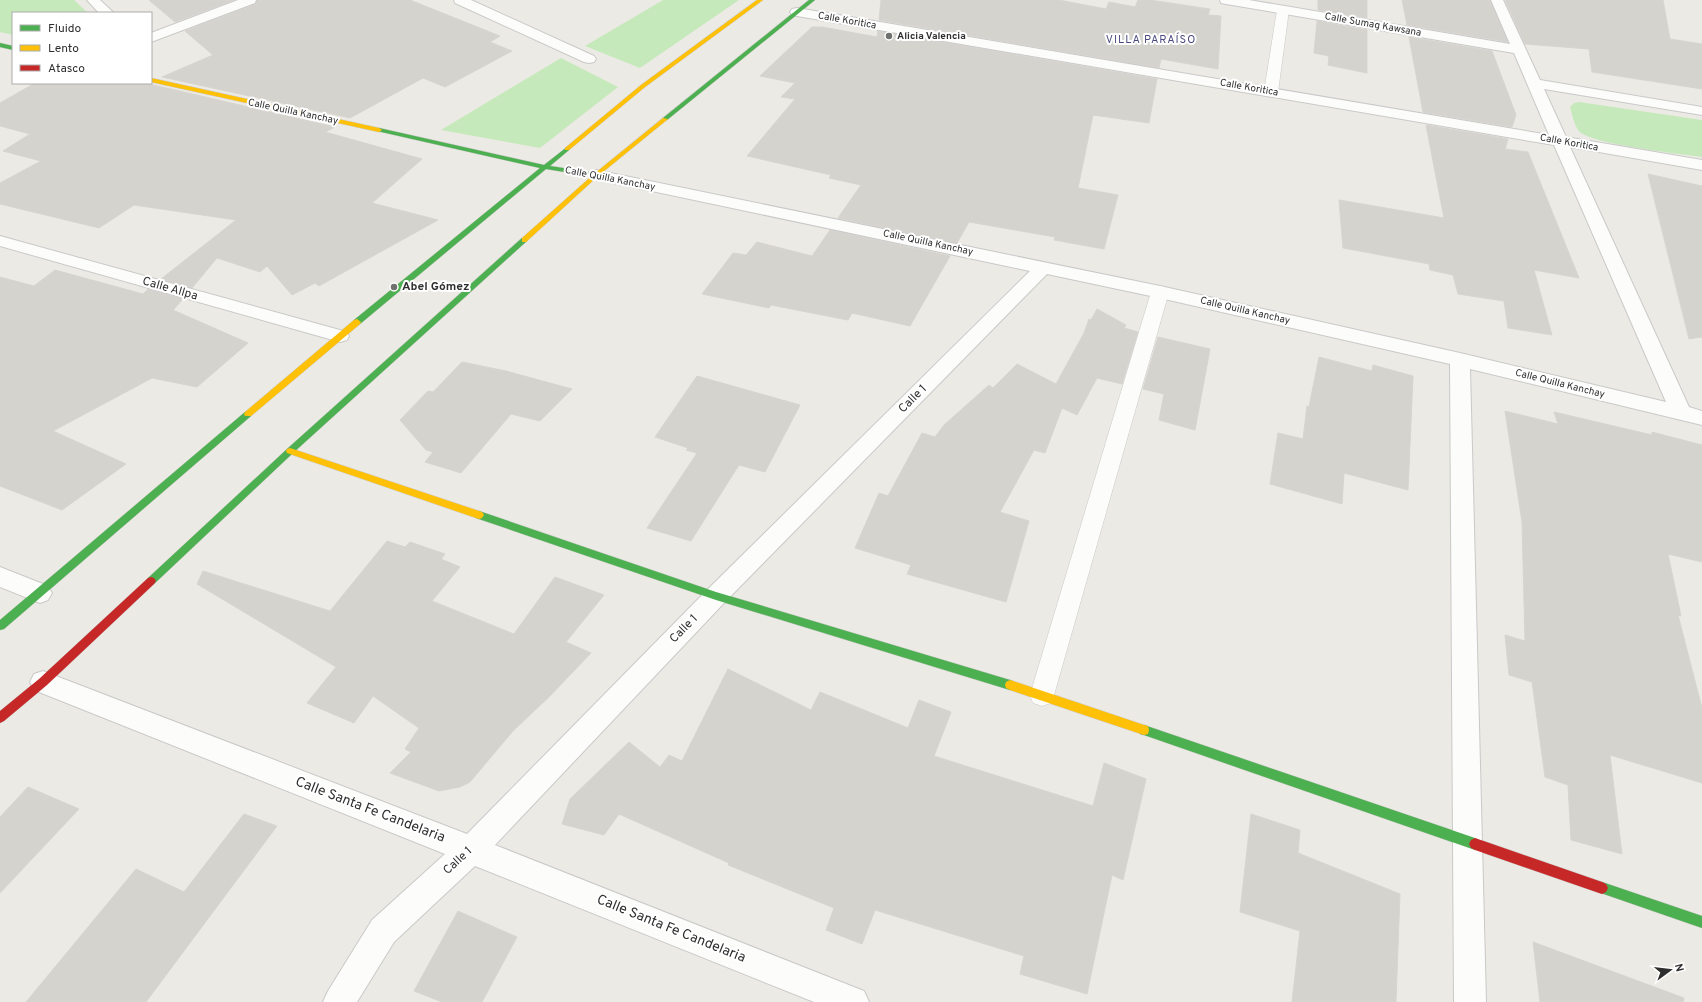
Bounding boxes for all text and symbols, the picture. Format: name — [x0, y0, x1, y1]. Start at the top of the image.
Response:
street label: Calle Koritica — [817, 9, 877, 33]
street label: Calle Sumag Kawsana — [1324, 10, 1422, 40]
legend — [12, 12, 152, 84]
text: Fluido — [48, 21, 81, 37]
place label: Alicia Valencia — [897, 30, 966, 43]
marker: Alicia Valencia — [884, 31, 894, 41]
district label: VILLA PARAÍSO — [1106, 32, 1196, 47]
text: Lento — [48, 41, 79, 57]
text: Atasco — [48, 61, 85, 77]
street label: Calle Koritica — [1219, 76, 1279, 100]
street label: Calle Quilla Kanchay — [247, 96, 339, 128]
street label: Calle Koritica — [1539, 131, 1599, 155]
street label: Calle Quilla Kanchay — [564, 164, 656, 194]
street label: Calle Quilla Kanchay — [882, 227, 974, 259]
street label: Calle Allpa — [140, 273, 200, 305]
place label: Abel Gómez — [402, 279, 469, 295]
marker: Abel Gómez — [389, 282, 399, 292]
street label: Calle Quilla Kanchay — [1199, 294, 1291, 328]
street label: Calle Quilla Kanchay — [1514, 367, 1606, 401]
street label: Calle 1 — [895, 381, 931, 417]
street label: Calle 1 — [666, 611, 702, 647]
street label: Calle Santa Fe Candelaria — [293, 774, 447, 846]
street label: Calle 1 — [440, 844, 476, 878]
street label: Calle Santa Fe Candelaria — [594, 891, 748, 967]
north arrow — [1650, 950, 1690, 990]
text: N — [1671, 962, 1686, 973]

